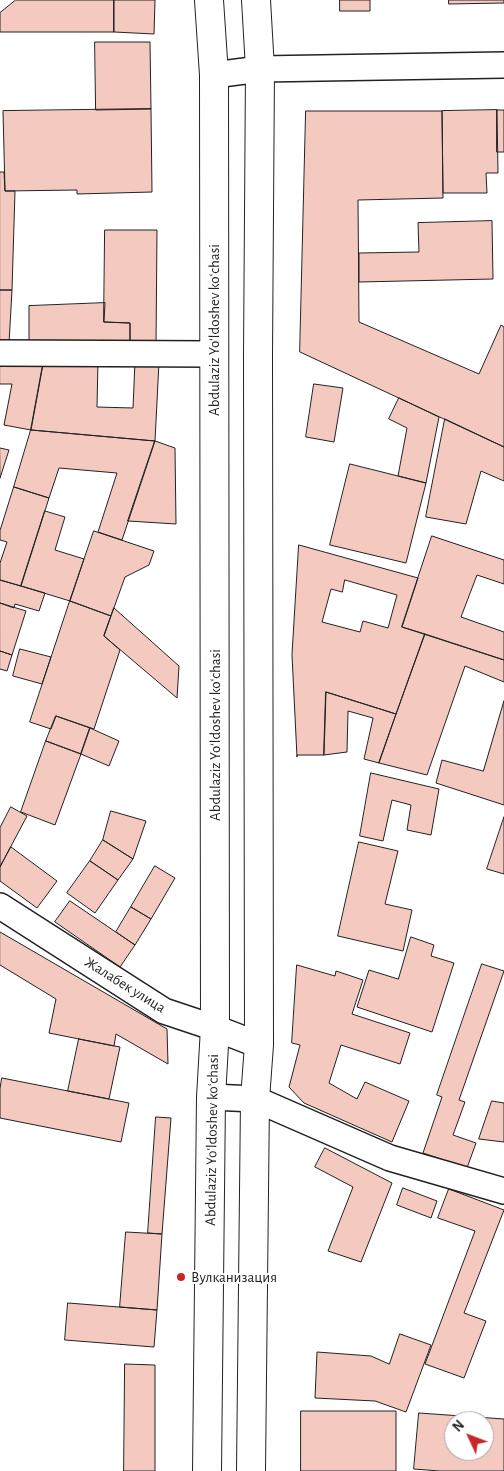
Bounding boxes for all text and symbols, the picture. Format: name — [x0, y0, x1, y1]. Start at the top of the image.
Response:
street label: Abdulaziz Yoʻldoshev koʻchasi — [205, 244, 223, 416]
street label: Abdulaziz Yoʻldoshev koʻchasi — [206, 649, 224, 821]
street label: Жалабек улица — [81, 953, 169, 1017]
street label: Abdulaziz Yoʻldoshev koʻchasi — [202, 1054, 222, 1226]
place label: Вулканизация — [191, 1268, 277, 1286]
marker: Вулканизация — [175, 1271, 187, 1283]
north arrow — [444, 1411, 494, 1461]
text: N — [450, 1418, 467, 1435]

